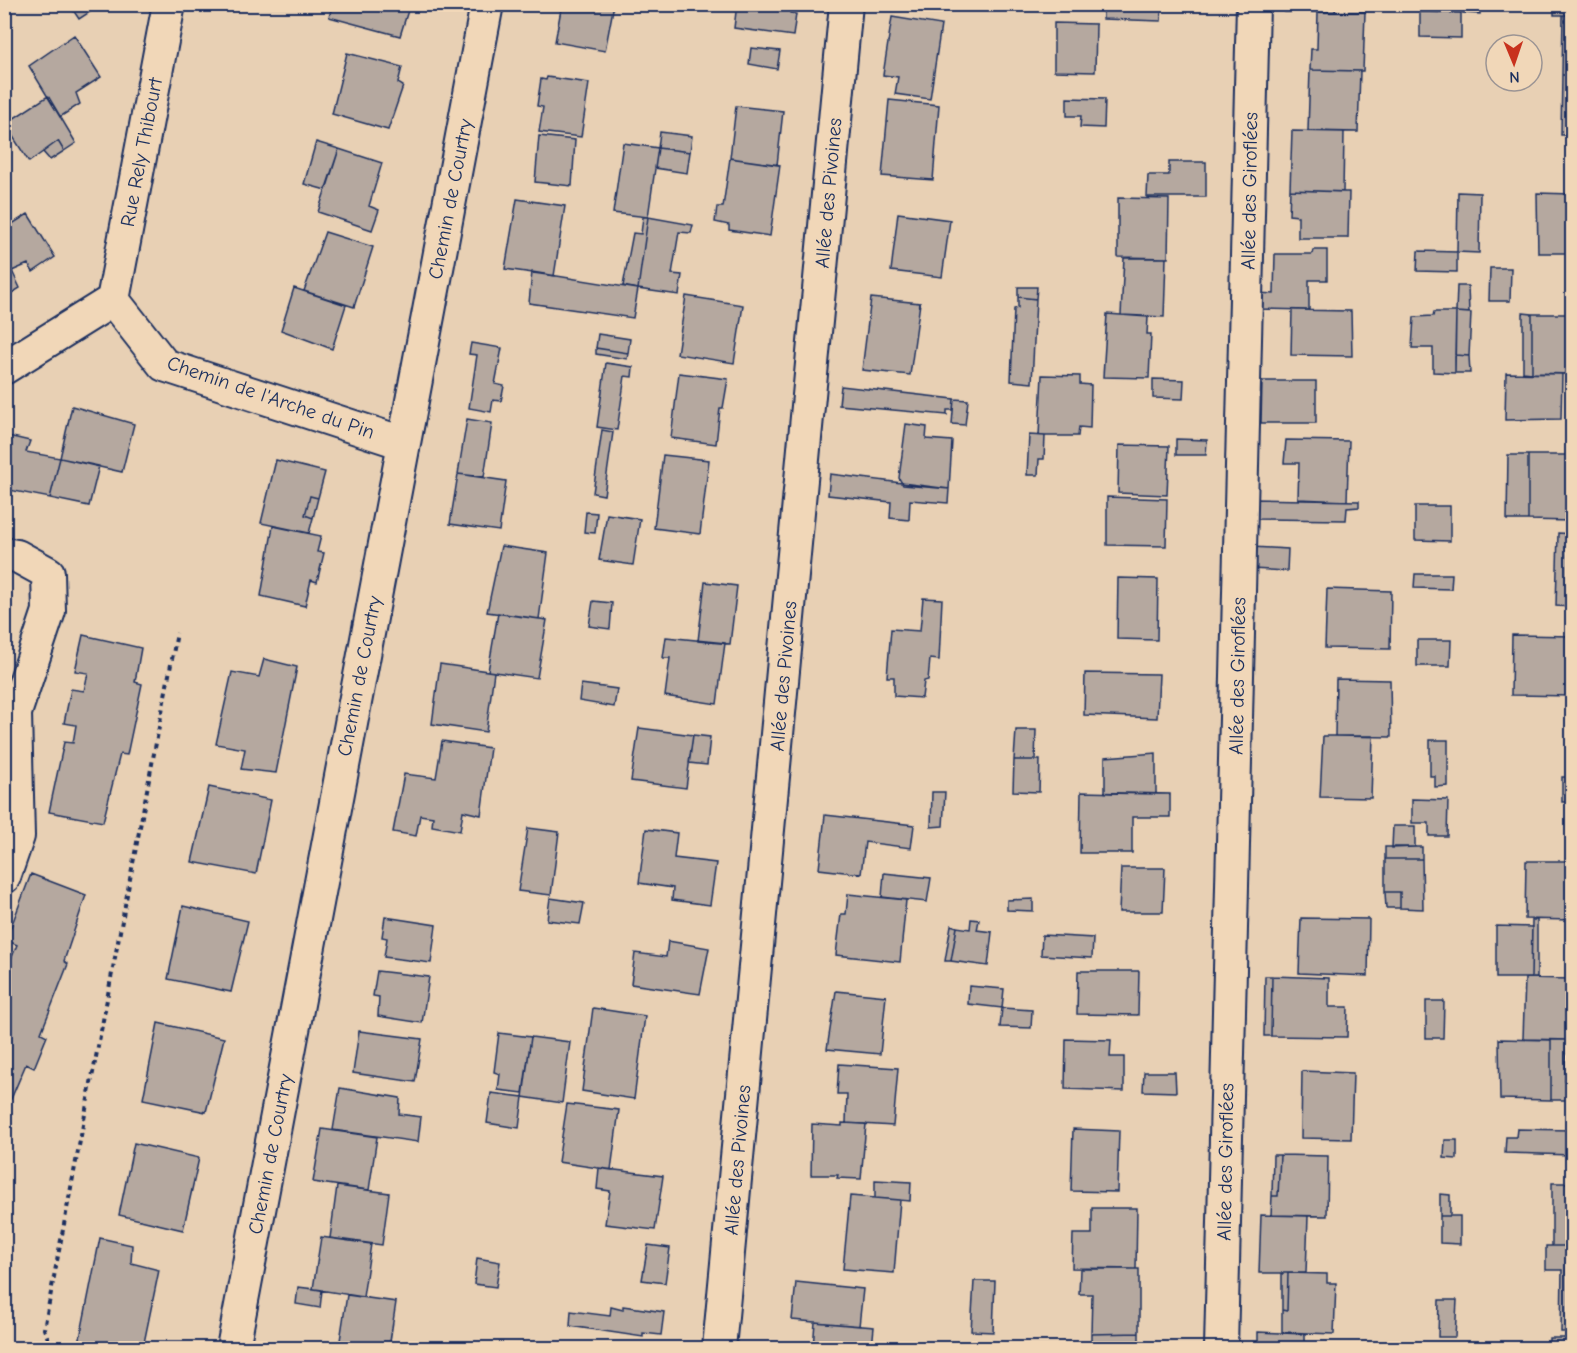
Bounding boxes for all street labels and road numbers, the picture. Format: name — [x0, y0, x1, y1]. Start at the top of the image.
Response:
street label: Rue Rely Thibourt — [116, 74, 167, 229]
street label: Allée des Giroflées — [1237, 112, 1262, 270]
street label: Chemin de Courtry — [424, 117, 477, 281]
street label: Allée des Pivoines — [810, 117, 847, 269]
street label: Chemin de l'Arche du Pin — [164, 351, 378, 444]
street label: Chemin de Courtry — [333, 594, 386, 758]
street label: Allée des Giroflées — [1225, 597, 1250, 755]
street label: Allée des Pivoines — [765, 600, 802, 752]
street label: Chemin de Courtry — [244, 1072, 297, 1236]
street label: Allée des Giroflées — [1213, 1083, 1238, 1241]
street label: Allée des Pivoines — [719, 1084, 756, 1236]

